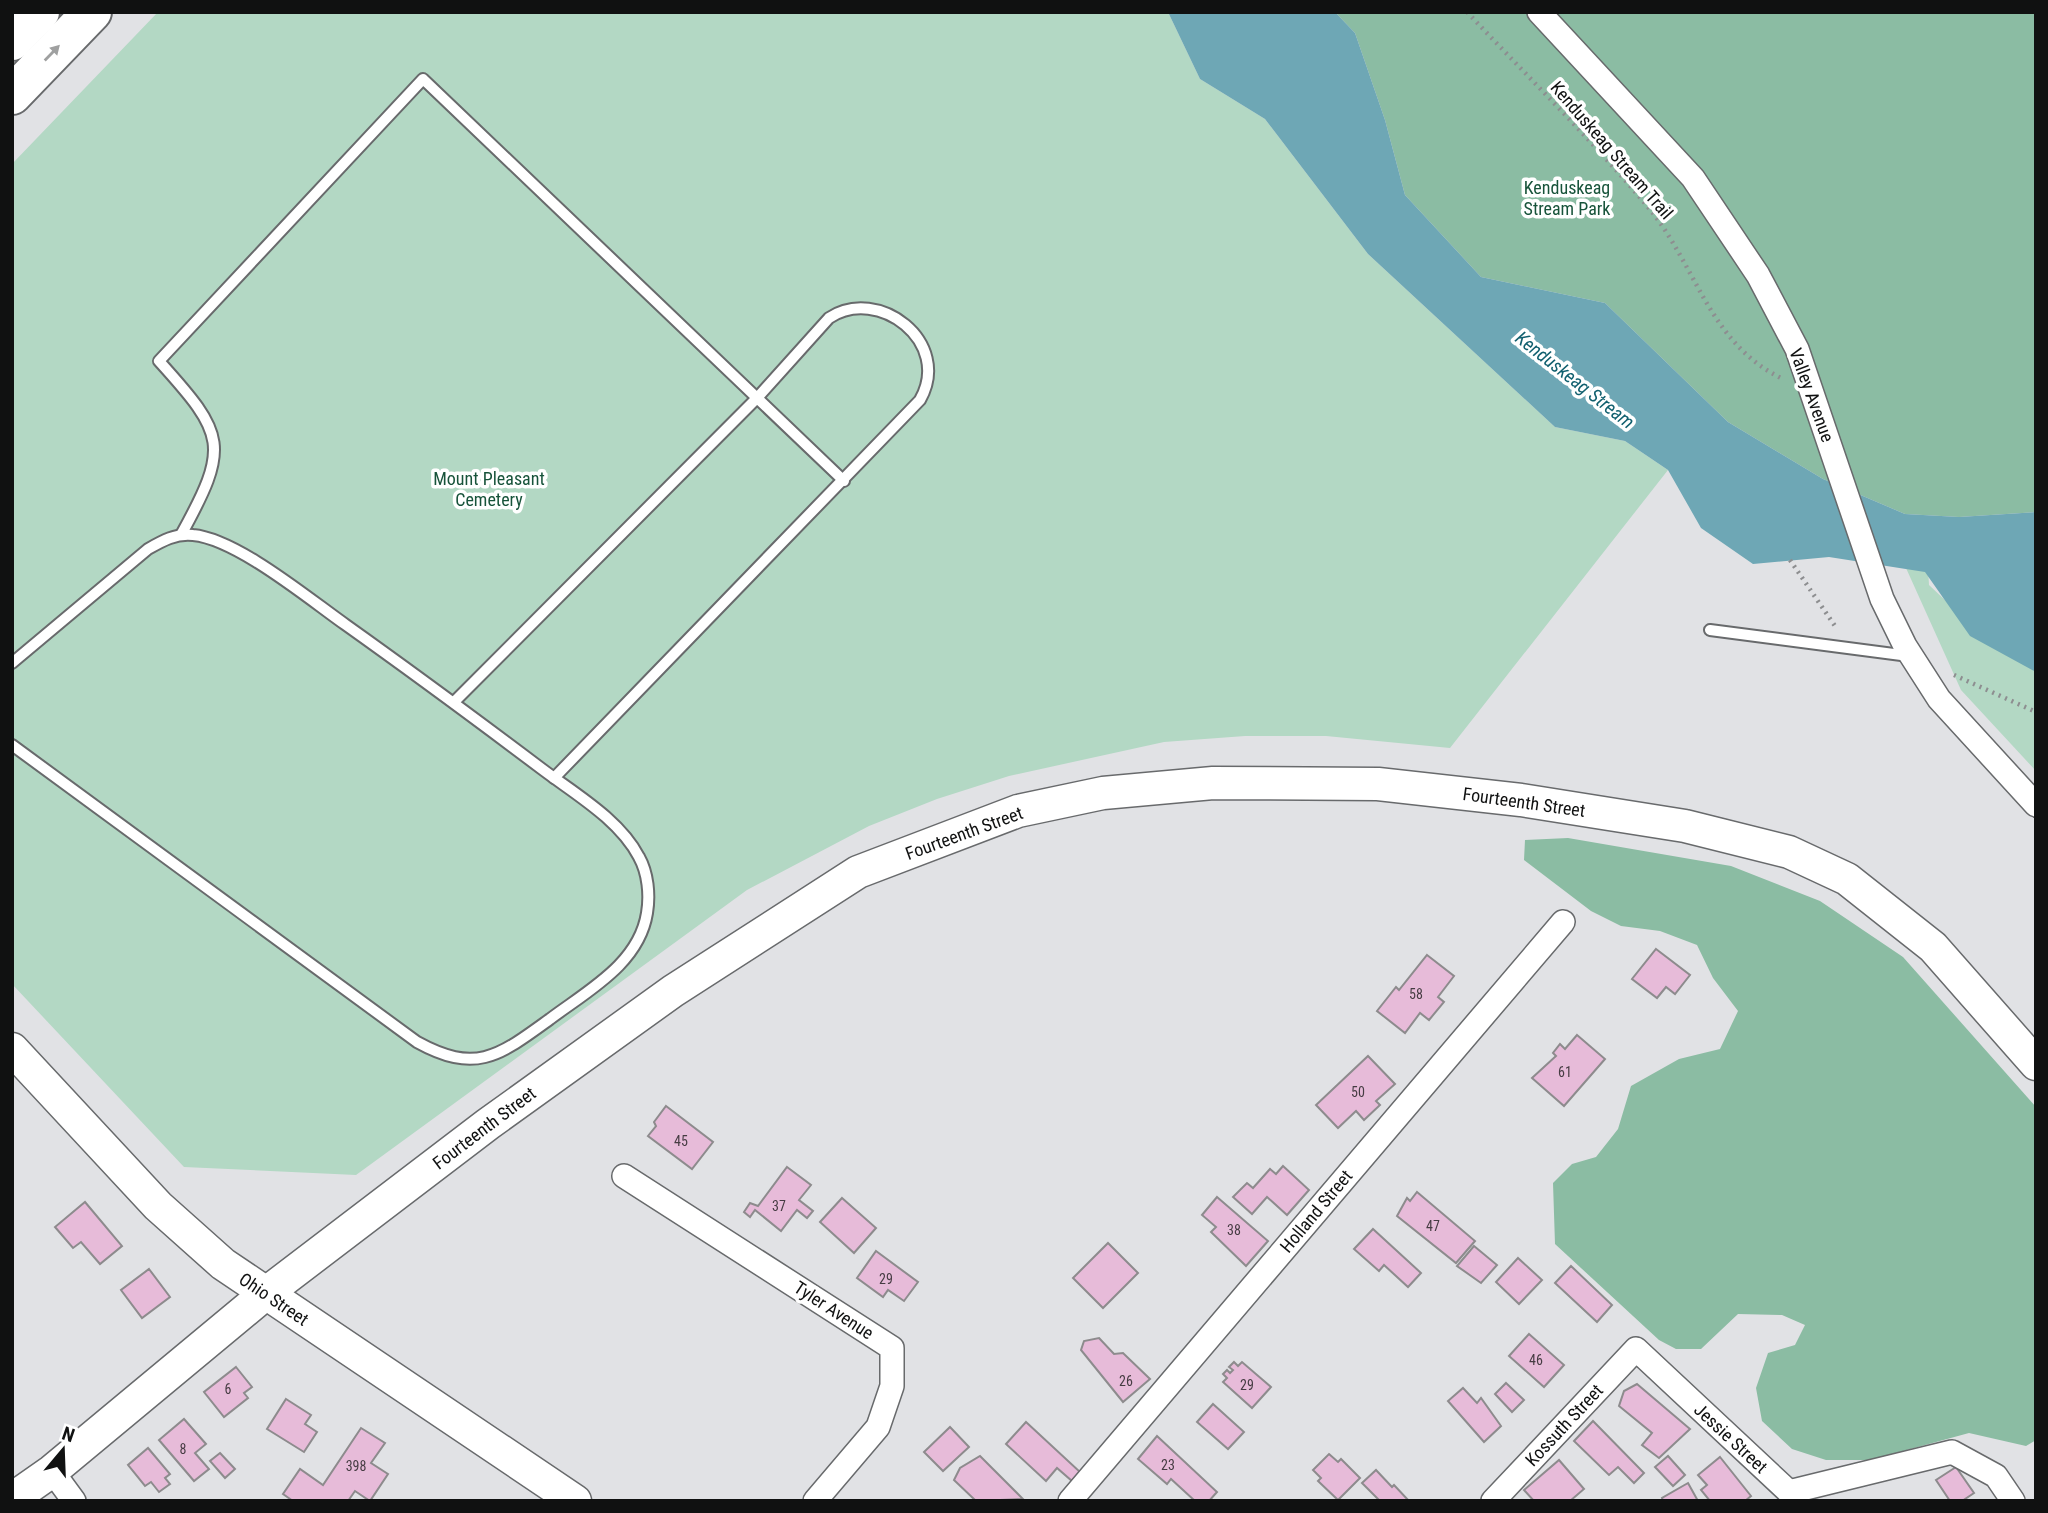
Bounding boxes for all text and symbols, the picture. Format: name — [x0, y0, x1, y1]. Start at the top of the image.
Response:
one-way arrow — [43, 45, 60, 62]
street label: Kenduskeag Stream Trail — [1546, 77, 1678, 223]
park label: Kenduskeag Stream Park — [1524, 177, 1610, 219]
water label: Kenduskeag Stream — [1511, 326, 1639, 434]
street label: Valley Avenue — [1785, 345, 1839, 445]
park label: Mount Pleasant Cemetery — [433, 468, 545, 510]
street label: Fourteenth Street — [1461, 783, 1587, 821]
street label: Fourteenth Street — [902, 802, 1026, 864]
house number: 58 — [1409, 986, 1423, 1002]
house number: 61 — [1558, 1064, 1572, 1080]
street label: Fourteenth Street — [428, 1082, 540, 1174]
house number: 50 — [1351, 1084, 1365, 1100]
house number: 45 — [674, 1133, 688, 1149]
street label: Holland Street — [1275, 1166, 1357, 1256]
house number: 37 — [772, 1198, 786, 1214]
house number: 47 — [1426, 1218, 1440, 1234]
house number: 38 — [1227, 1222, 1241, 1238]
street label: Ohio Street — [235, 1268, 313, 1330]
house number: 29 — [879, 1271, 893, 1287]
street label: Tyler Avenue — [790, 1277, 878, 1343]
house number: 46 — [1529, 1352, 1543, 1368]
house number: 26 — [1119, 1373, 1133, 1389]
house number: 29 — [1240, 1377, 1254, 1393]
street label: Kossuth Street — [1521, 1380, 1607, 1470]
house number: 6 — [225, 1381, 232, 1397]
street label: Jessie Street — [1690, 1399, 1772, 1477]
north arrow — [28, 1415, 98, 1485]
text: N — [59, 1422, 78, 1447]
house number: 8 — [180, 1441, 187, 1457]
house number: 23 — [1161, 1457, 1175, 1473]
house number: 398 — [346, 1458, 366, 1474]

